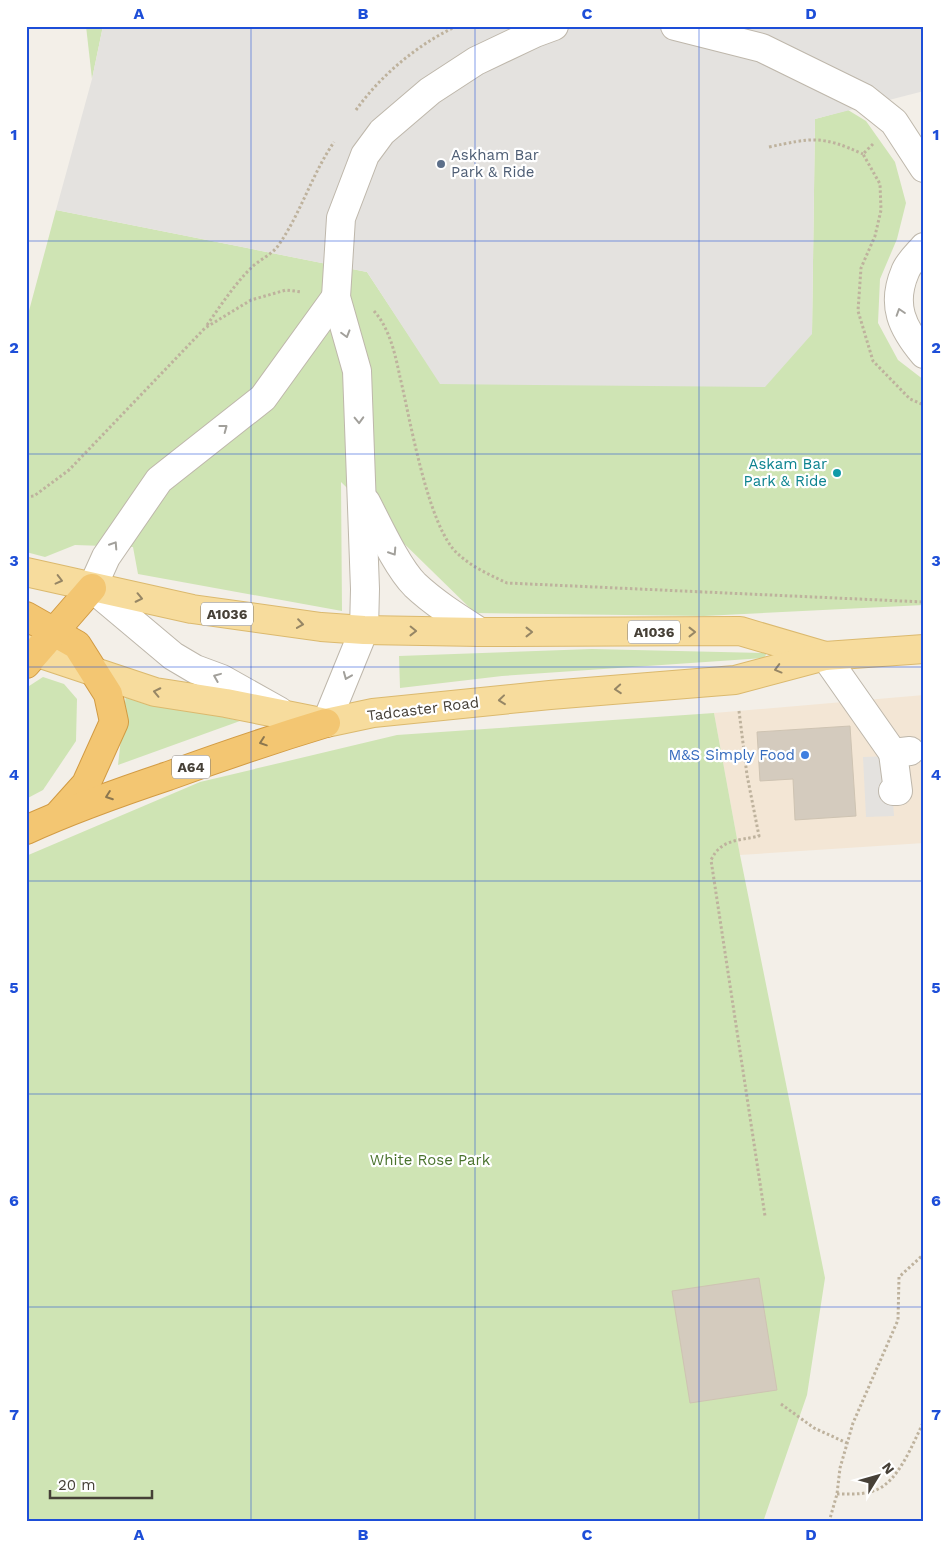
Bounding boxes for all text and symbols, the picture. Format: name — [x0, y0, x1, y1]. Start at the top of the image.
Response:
text: A — [134, 4, 145, 23]
text: B — [358, 4, 369, 23]
text: C — [582, 4, 593, 23]
text: D — [805, 4, 817, 23]
text: 1 — [11, 125, 17, 144]
text: 1 — [933, 125, 939, 144]
place label: Askham Bar Park & Ride — [451, 146, 539, 181]
marker: Askham Bar Park & Ride — [435, 158, 447, 170]
one-way arrow — [896, 308, 906, 317]
one-way arrow — [341, 329, 351, 338]
text: 2 — [9, 338, 19, 357]
text: 2 — [931, 338, 941, 357]
one-way arrow — [353, 416, 364, 424]
one-way arrow — [218, 425, 228, 434]
place label: Askam Bar Park & Ride — [744, 455, 827, 490]
marker: Askam Bar Park & Ride — [831, 467, 843, 479]
one-way arrow — [108, 541, 117, 551]
one-way arrow — [387, 546, 396, 556]
text: 3 — [9, 551, 19, 570]
text: 3 — [931, 551, 941, 570]
one-way arrow — [54, 574, 63, 585]
one-way arrow — [135, 592, 144, 603]
road number: A1036 — [201, 602, 253, 626]
one-way arrow — [296, 618, 304, 629]
road number: A1036 — [628, 620, 680, 644]
one-way arrow — [410, 626, 417, 636]
one-way arrow — [526, 627, 533, 637]
one-way arrow — [688, 627, 696, 637]
one-way arrow — [775, 663, 783, 673]
one-way arrow — [343, 671, 353, 680]
one-way arrow — [213, 673, 222, 684]
one-way arrow — [613, 684, 621, 695]
one-way arrow — [152, 687, 161, 698]
street label: Tadcaster Road — [366, 693, 480, 725]
one-way arrow — [497, 694, 505, 705]
one-way arrow — [259, 736, 267, 746]
place label: M&S Simply Food — [668, 746, 795, 764]
marker: M&S Simply Food — [799, 749, 811, 761]
road number: A64 — [172, 756, 210, 779]
text: 4 — [9, 765, 19, 784]
text: 4 — [931, 765, 941, 784]
one-way arrow — [106, 790, 114, 800]
text: 5 — [9, 978, 19, 997]
text: 5 — [931, 978, 941, 997]
park label: White Rose Park — [370, 1151, 491, 1169]
text: 6 — [9, 1191, 19, 1210]
text: 6 — [931, 1191, 941, 1210]
text: 7 — [9, 1405, 19, 1424]
text: 7 — [931, 1405, 941, 1424]
north arrow — [852, 1450, 902, 1500]
text: N — [879, 1459, 898, 1477]
scale bar — [50, 1468, 152, 1500]
text: 20 m — [58, 1476, 96, 1494]
text: A — [134, 1525, 145, 1544]
text: B — [358, 1525, 369, 1544]
text: C — [582, 1525, 593, 1544]
text: D — [805, 1525, 817, 1544]

